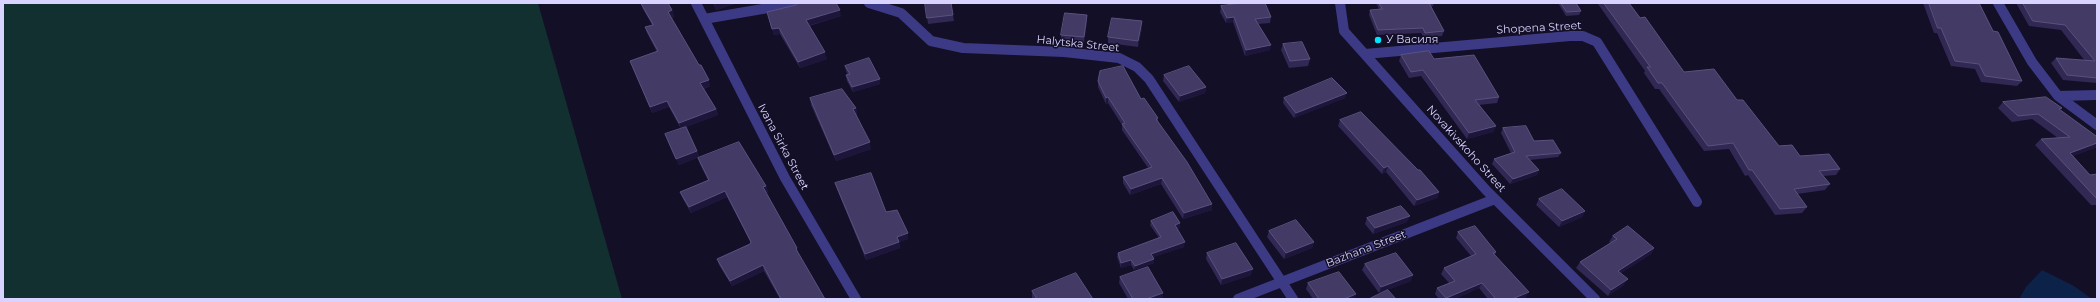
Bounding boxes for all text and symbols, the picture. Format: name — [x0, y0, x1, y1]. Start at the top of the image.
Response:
street label: Shopena Street — [1496, 19, 1582, 37]
street label: Halytska Street — [1036, 33, 1120, 55]
place label: У Василя — [1386, 33, 1438, 47]
marker: У Василя — [1373, 35, 1383, 45]
street label: Ivana Sirka Street — [755, 102, 811, 192]
street label: Novakivskoho Street — [1423, 103, 1509, 195]
street label: Bazhana Street — [1324, 228, 1408, 270]

